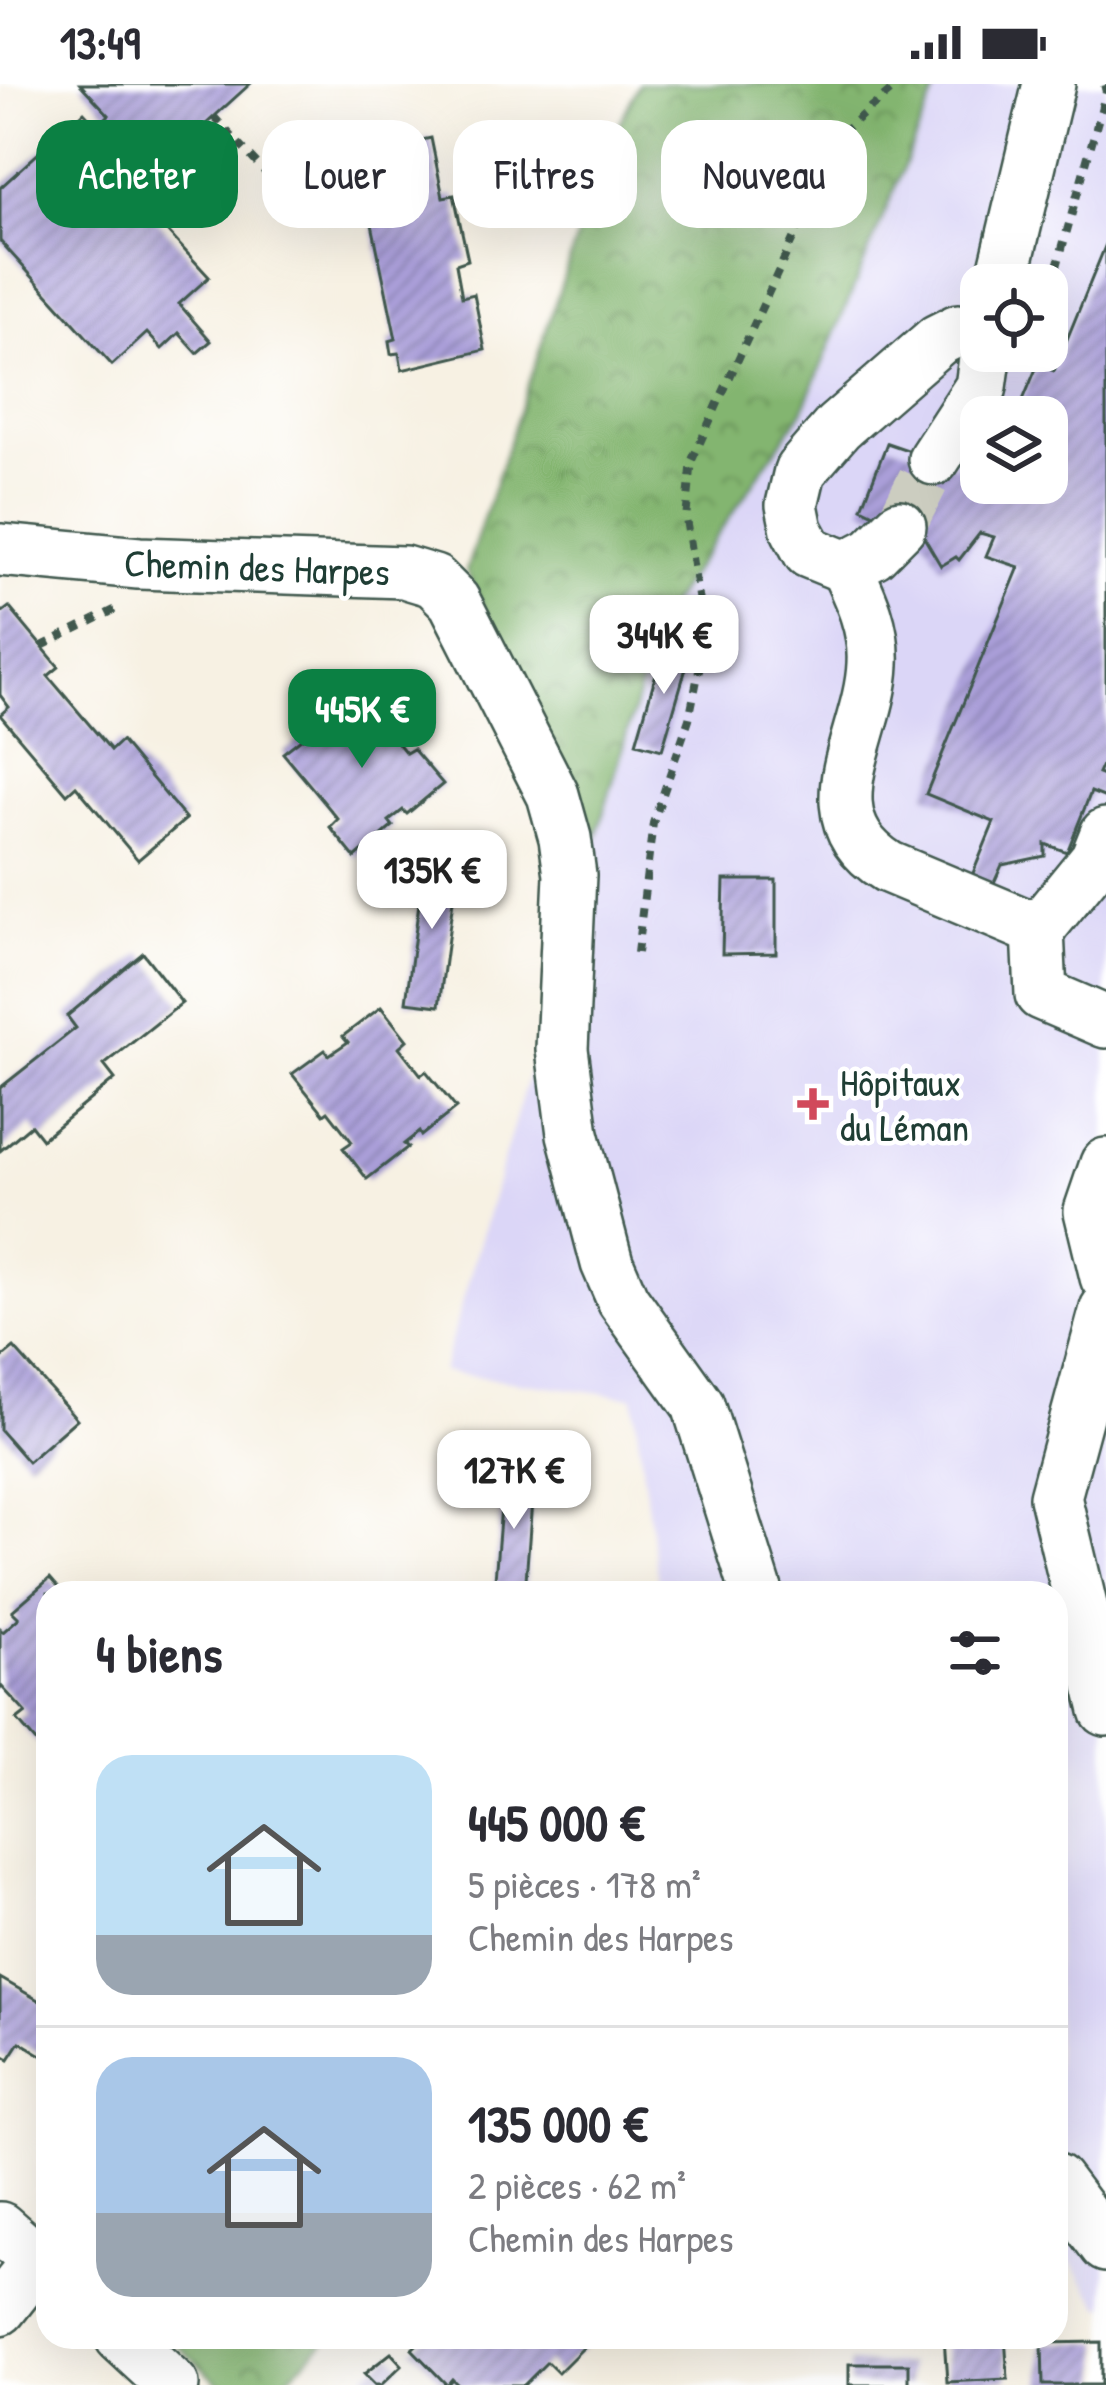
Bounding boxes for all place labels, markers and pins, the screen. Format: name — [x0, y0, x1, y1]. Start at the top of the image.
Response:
pin: 344K € — [566, 595, 762, 697]
pin: 445K € — [264, 669, 460, 771]
pin: 135K € — [334, 830, 530, 932]
place label: Hôpitaux du Léman — [840, 1055, 969, 1153]
marker: Hôpitaux du Léman — [797, 1088, 829, 1120]
pin: 127K € — [416, 1430, 612, 1532]

